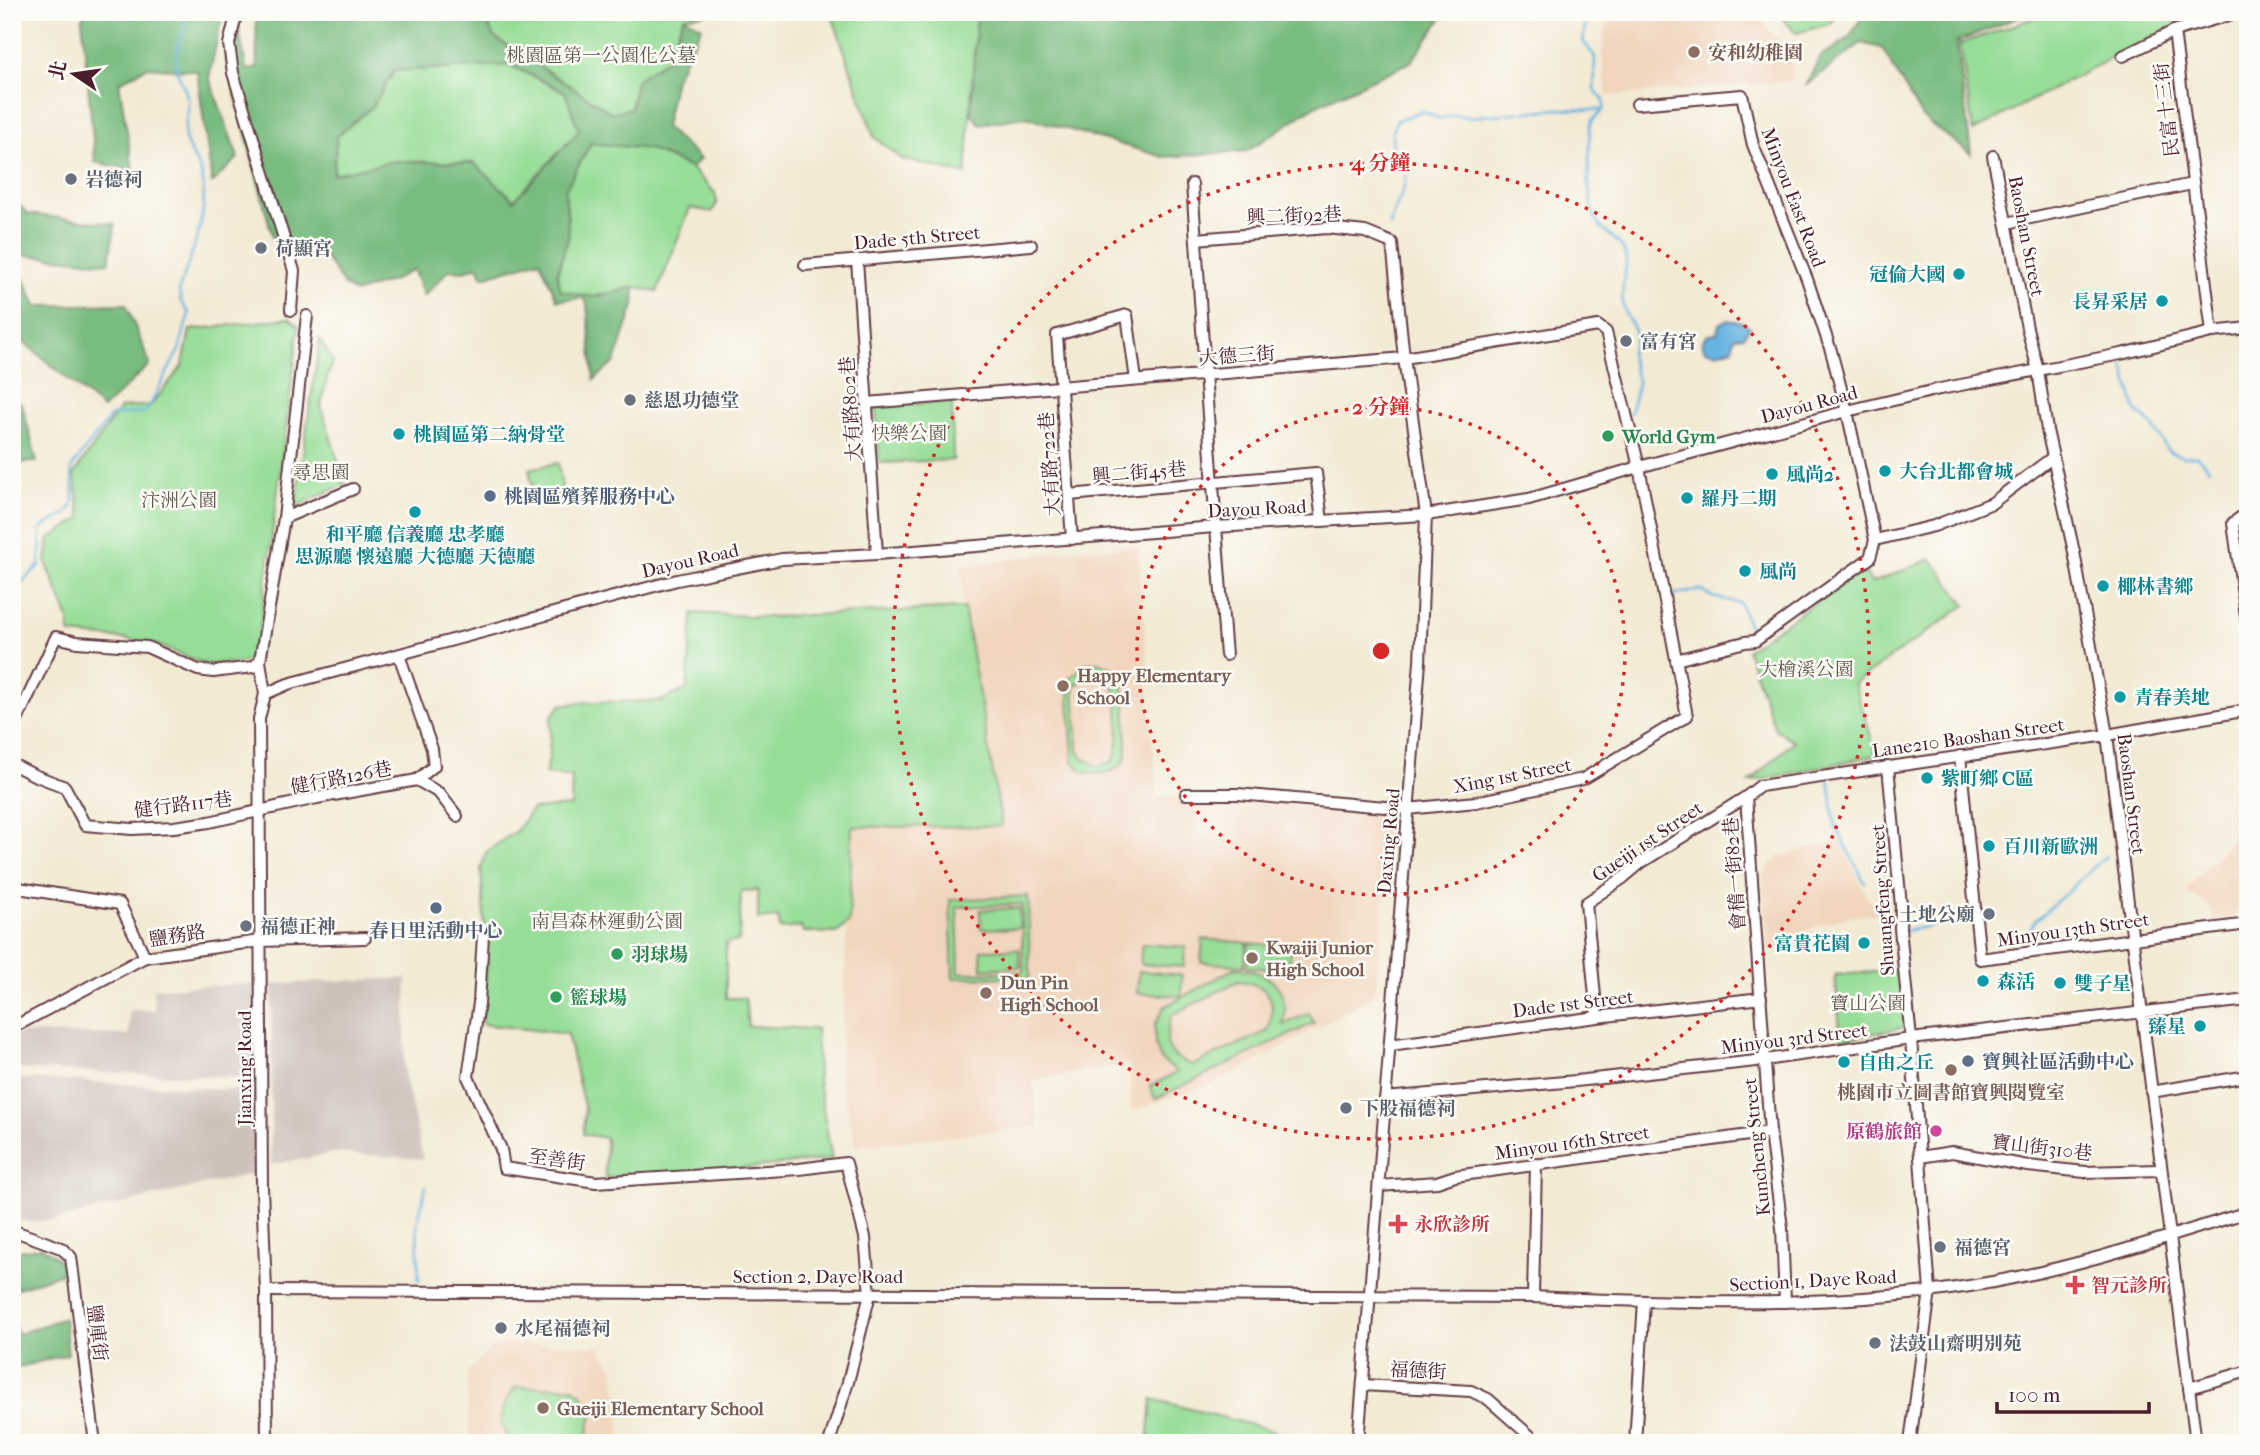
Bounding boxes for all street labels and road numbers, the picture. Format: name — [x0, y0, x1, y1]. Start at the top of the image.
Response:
street label: 民富十三街 — [2150, 61, 2184, 158]
street label: Minyou East Road — [1756, 124, 1830, 271]
street label: Baoshan Street — [2004, 174, 2049, 299]
street label: 興二街92巷 — [1246, 203, 1342, 229]
street label: Dade 5th Street — [853, 221, 982, 254]
street label: 大德三街 — [1198, 342, 1276, 370]
street label: 大有路802巷 — [836, 355, 866, 462]
street label: Dayou Road — [1758, 381, 1861, 428]
street label: 大有路722巷 — [1035, 411, 1065, 517]
street label: 興二街45巷 — [1091, 458, 1187, 488]
street label: Dayou Road — [1207, 495, 1308, 523]
street label: Dayou Road — [639, 539, 742, 583]
street label: Lane210 Baoshan Street — [1871, 714, 2066, 762]
street label: Baoshan Street — [2113, 732, 2149, 856]
street label: Xing 1st Street — [1451, 754, 1574, 798]
street label: 健行路126巷 — [289, 757, 394, 799]
street label: Daxing Road — [1373, 787, 1405, 895]
street label: 健行路117巷 — [133, 788, 233, 822]
street label: Gueiji 1st Street — [1588, 797, 1707, 887]
street label: 會稽一街82巷 — [1720, 816, 1750, 932]
street label: Shuangfeng Street — [1867, 823, 1899, 976]
street label: Minyou 13th Street — [1996, 908, 2151, 952]
street label: 鹽務路 — [147, 921, 207, 951]
street label: Dade 1st Street — [1511, 986, 1635, 1022]
street label: Jianxing Road — [234, 1010, 256, 1128]
street label: Minyou 3rd Street — [1719, 1019, 1869, 1059]
street label: Kuncheng Street — [1739, 1077, 1775, 1217]
street label: Minyou 16th Street — [1493, 1121, 1651, 1165]
street label: 寶山街310巷 — [1990, 1131, 2093, 1165]
street label: 至善街 — [527, 1145, 587, 1175]
street label: Section 2, Daye Road — [733, 1266, 904, 1288]
street label: Section 1, Daye Road — [1729, 1266, 1898, 1296]
street label: 鹽庫街 — [83, 1303, 111, 1363]
street label: 福德街 — [1389, 1359, 1447, 1383]

